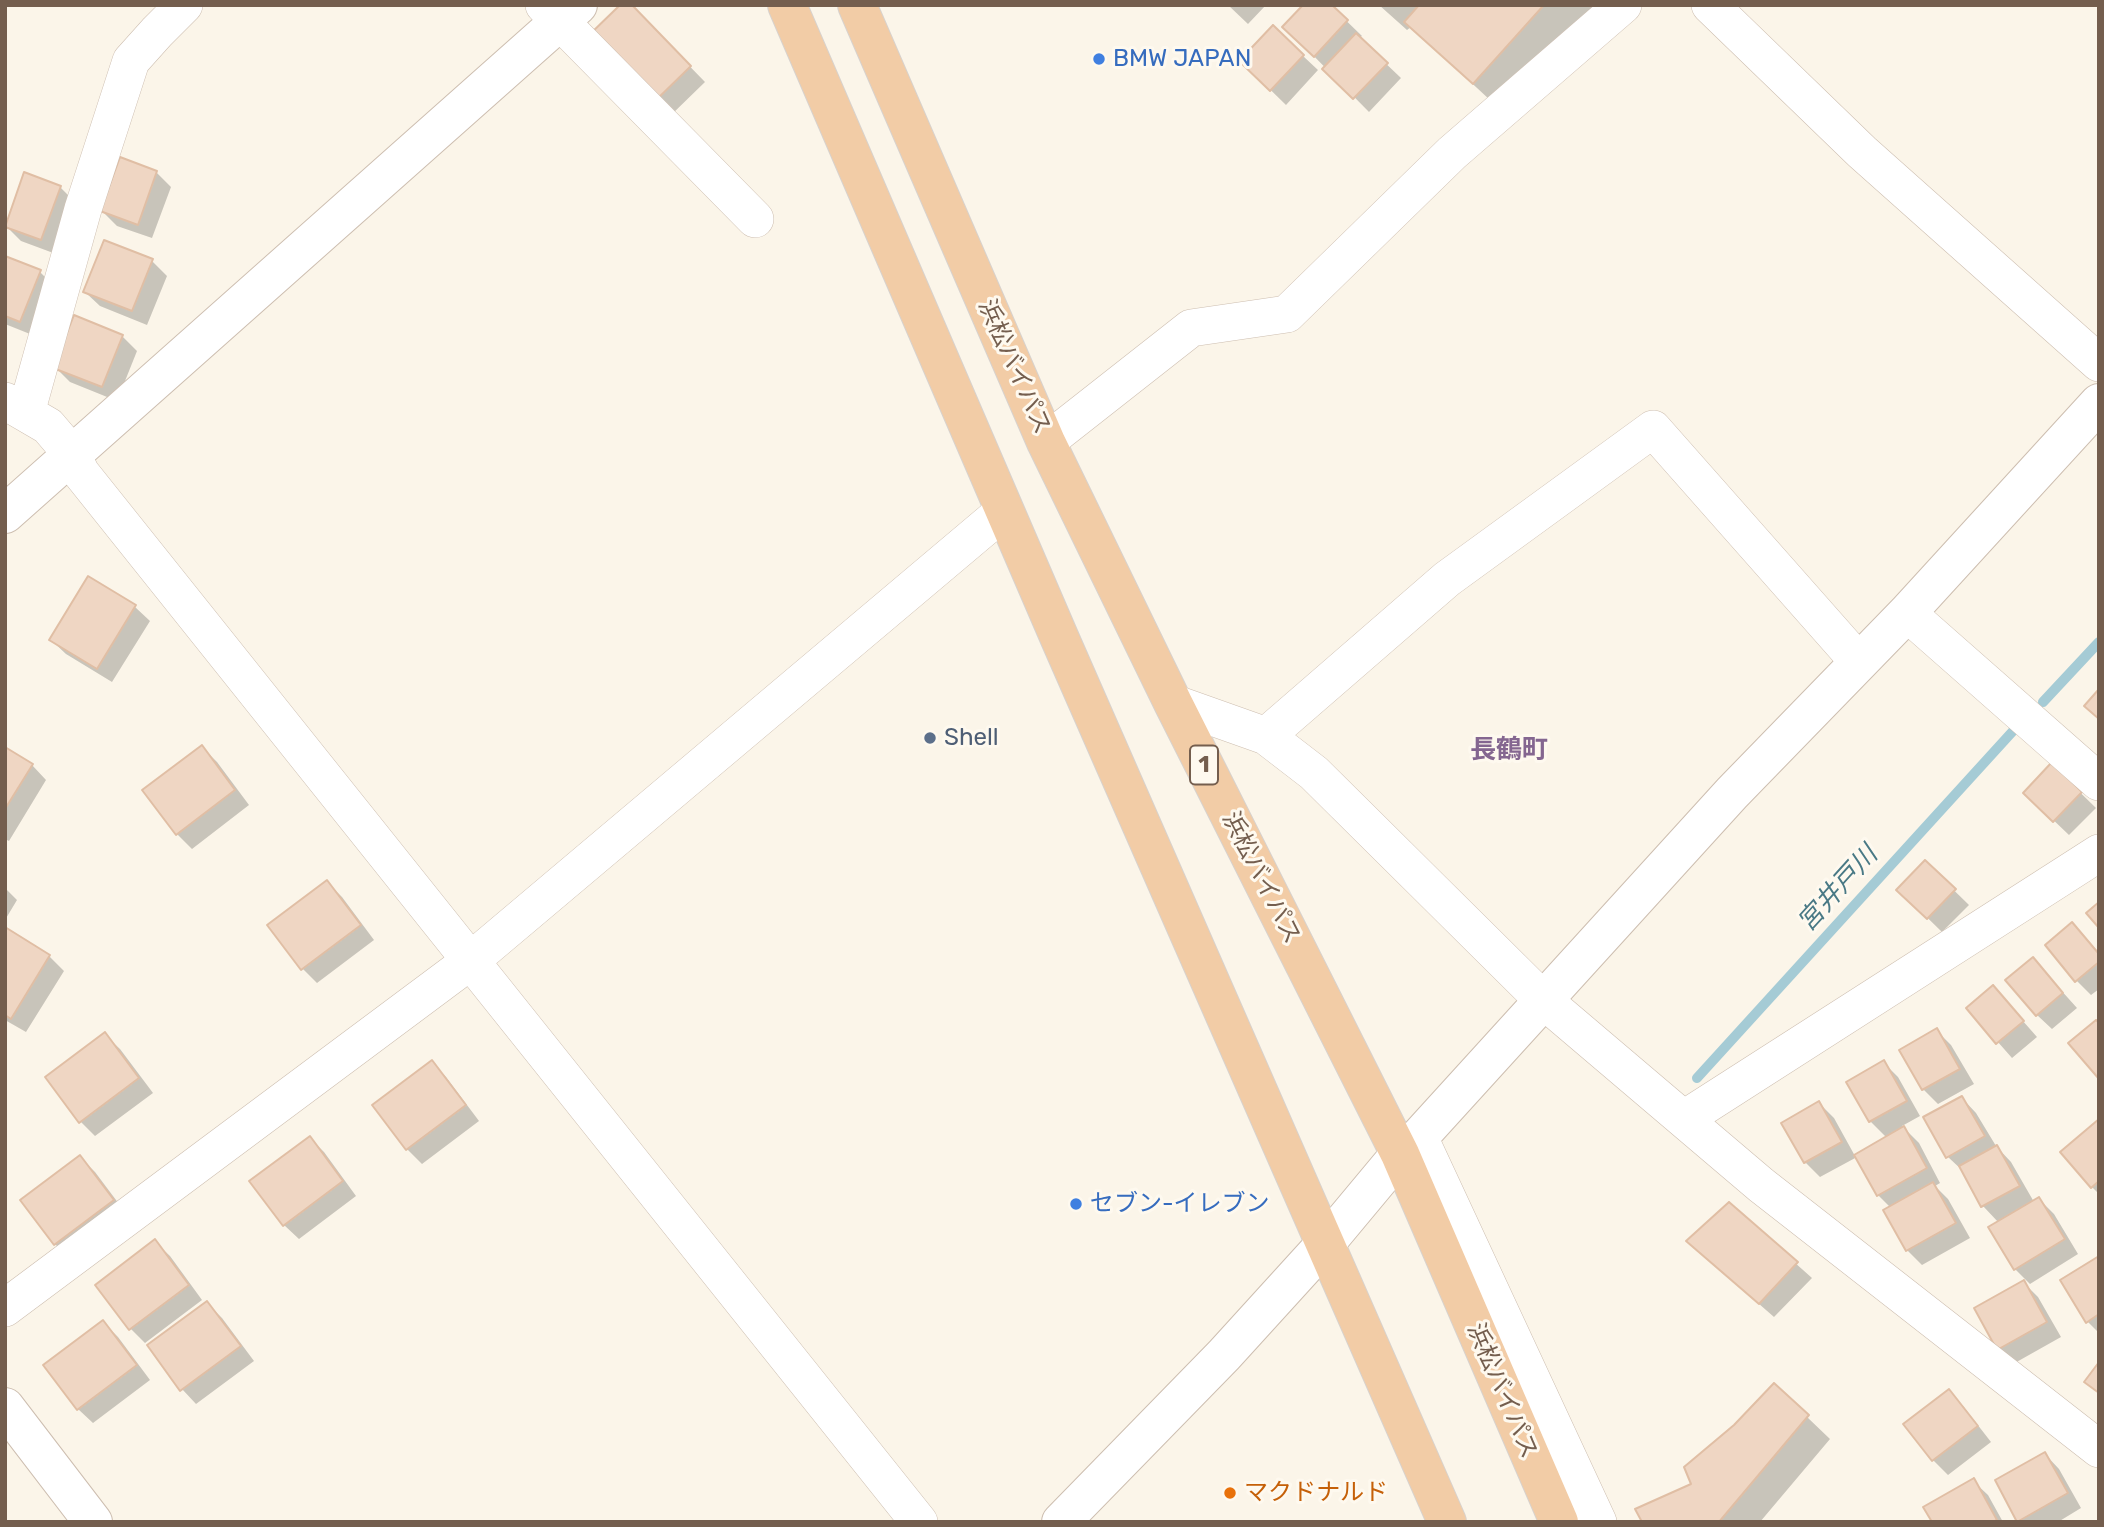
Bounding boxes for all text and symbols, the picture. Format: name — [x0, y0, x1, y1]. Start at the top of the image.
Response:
place label: BMW JAPAN — [1113, 45, 1251, 73]
marker: BMW JAPAN — [1091, 51, 1107, 67]
street label: 浜松バイパス — [972, 295, 1056, 439]
place label: Shell — [944, 724, 999, 752]
marker: Shell — [922, 730, 938, 746]
district label: 長鶴町 — [1470, 734, 1548, 766]
road number: 1 — [1190, 746, 1218, 785]
street label: 浜松バイパス — [1215, 807, 1307, 949]
water label: 宮井戸川 — [1792, 840, 1884, 938]
place label: セブン-イレブン — [1090, 1190, 1270, 1218]
marker: セブン-イレブン — [1068, 1196, 1084, 1212]
street label: 浜松バイパス — [1461, 1319, 1543, 1463]
place label: マクドナルド — [1244, 1479, 1388, 1507]
marker: マクドナルド — [1222, 1485, 1238, 1501]

